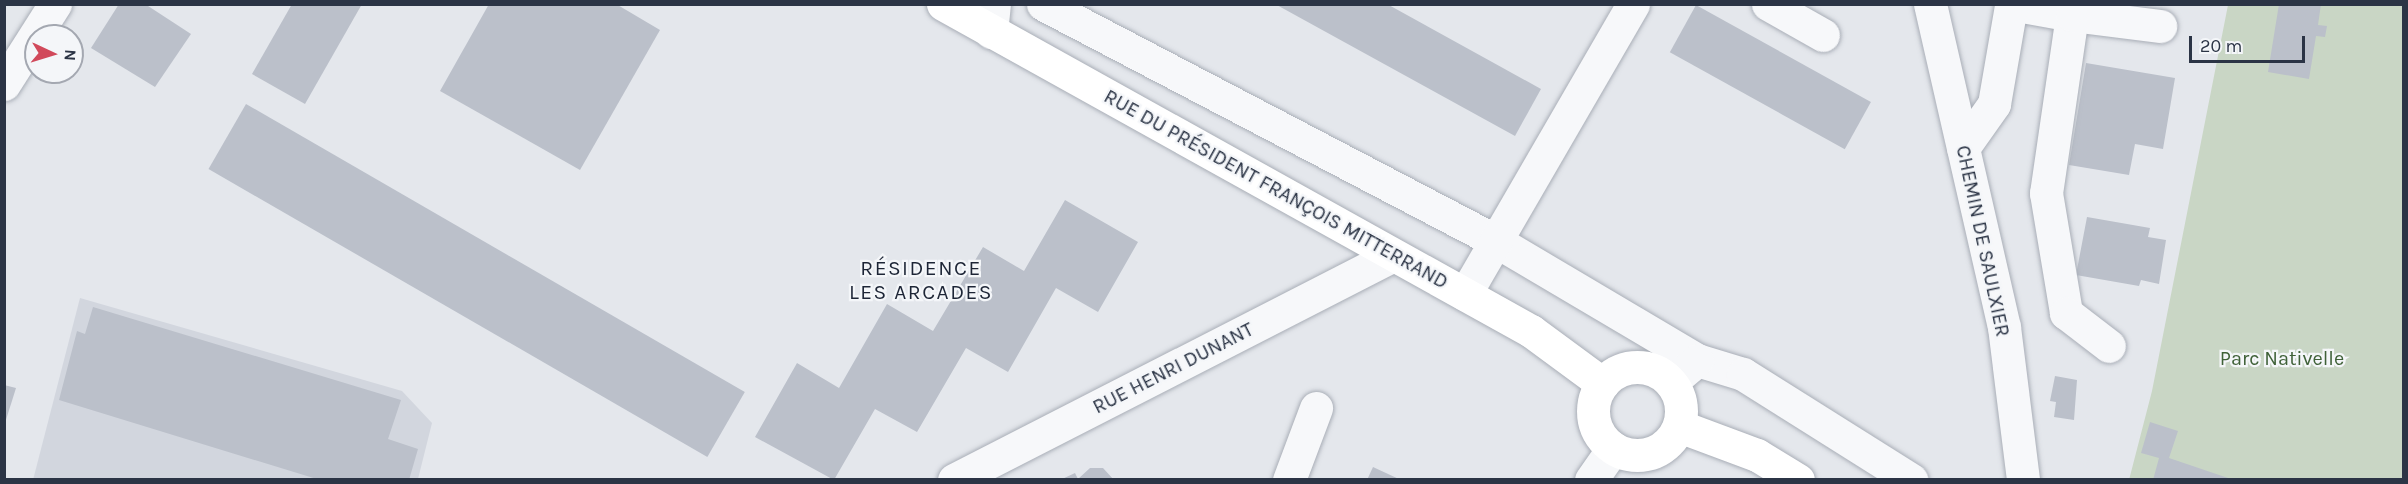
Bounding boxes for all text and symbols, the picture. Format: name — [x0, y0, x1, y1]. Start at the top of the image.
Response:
north arrow — [24, 24, 84, 84]
scale bar — [2192, 24, 2308, 62]
text: 20 m — [2200, 35, 2242, 57]
text: N — [61, 49, 80, 62]
street label: RUE DU PRÉSIDENT FRANÇOIS MITTERRAND — [1100, 84, 1452, 294]
street label: CHEMIN DE SAULXIER — [1951, 143, 2015, 339]
district label: RÉSIDENCE LES ARCADES — [849, 255, 993, 305]
street label: RUE HENRI DUNANT — [1089, 317, 1257, 419]
park label: Parc Nativelle — [2220, 346, 2344, 370]

